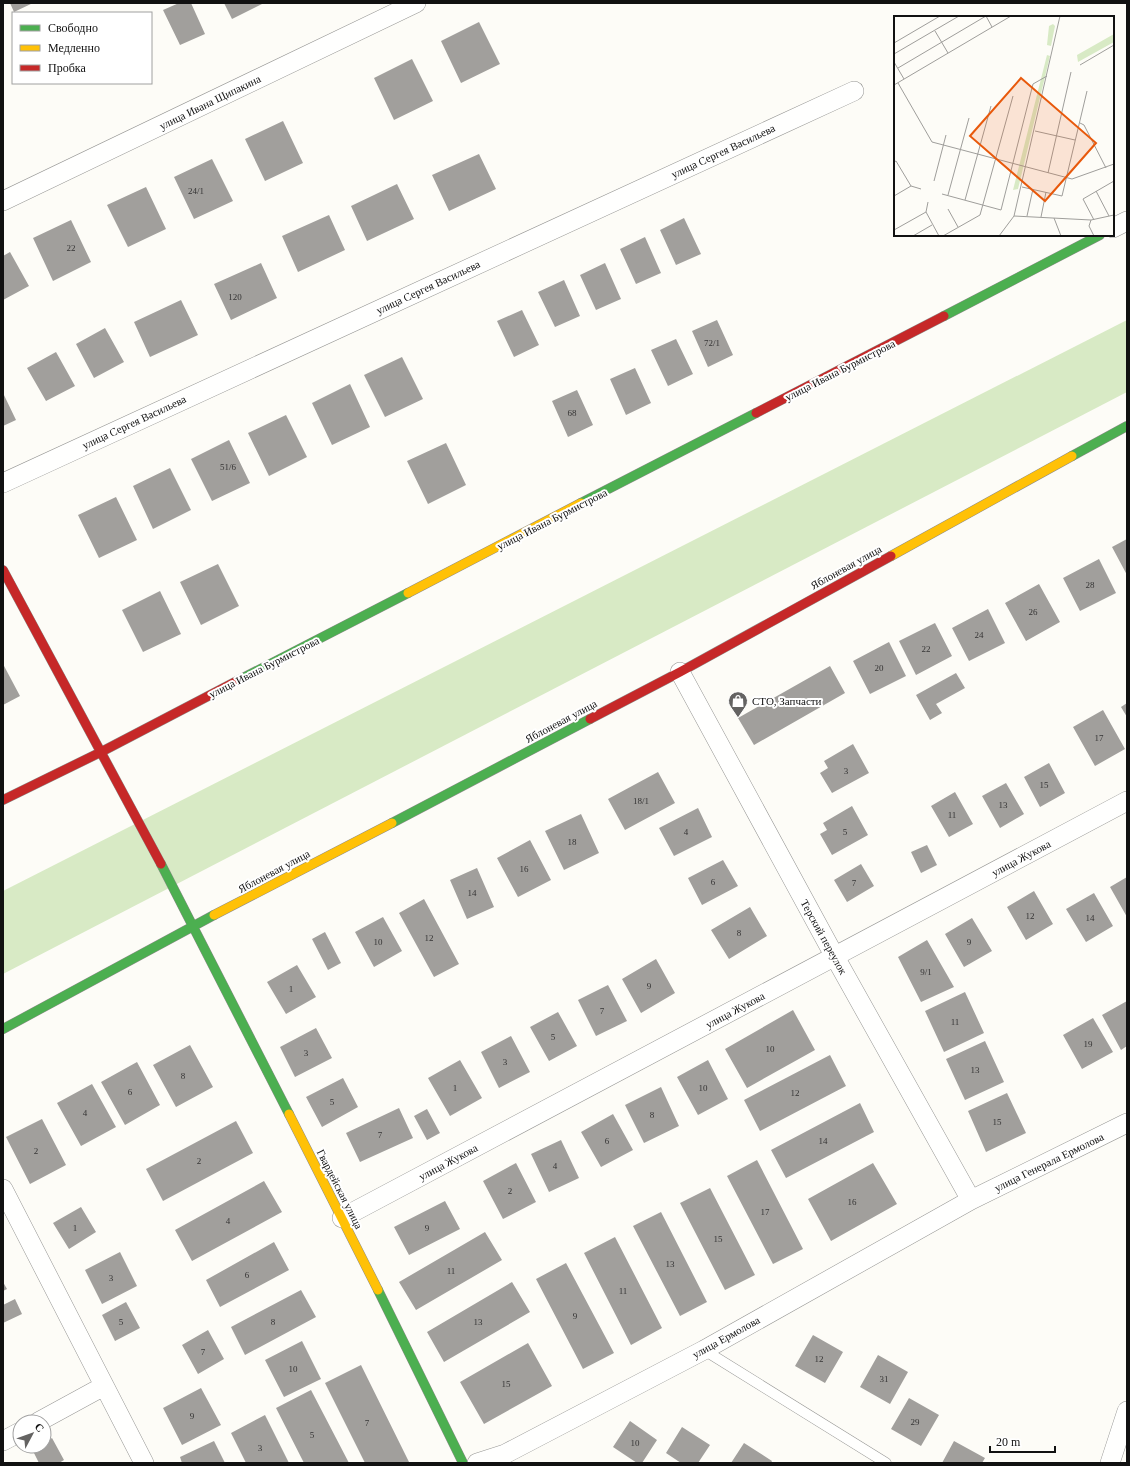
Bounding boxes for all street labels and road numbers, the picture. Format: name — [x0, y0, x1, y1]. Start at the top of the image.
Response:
street label: улица Ивана Щипакина — [157, 72, 263, 132]
street label: улица Сергея Васильева — [669, 122, 777, 180]
street label: улица Сергея Васильева — [374, 258, 482, 316]
street label: улица Ивана Бурмистрова — [783, 337, 897, 403]
street label: улица Сергея Васильева — [80, 393, 188, 451]
street label: улица Ивана Бурмистрова — [495, 486, 609, 552]
street label: Яблоневая улица — [808, 542, 884, 591]
street label: улица Ивана Бурмистрова — [207, 634, 321, 700]
street label: Яблоневая улица — [523, 697, 599, 745]
street label: улица Жукова — [990, 837, 1053, 879]
street label: Яблоневая улица — [236, 847, 312, 895]
street label: Терский переулок — [798, 898, 850, 977]
street label: улица Жукова — [704, 989, 767, 1031]
street label: улица Генерала Ермолова — [992, 1130, 1106, 1194]
street label: улица Жукова — [417, 1141, 480, 1183]
street label: Гвардейская улица — [315, 1147, 365, 1231]
street label: улица Ермолова — [690, 1313, 762, 1360]

